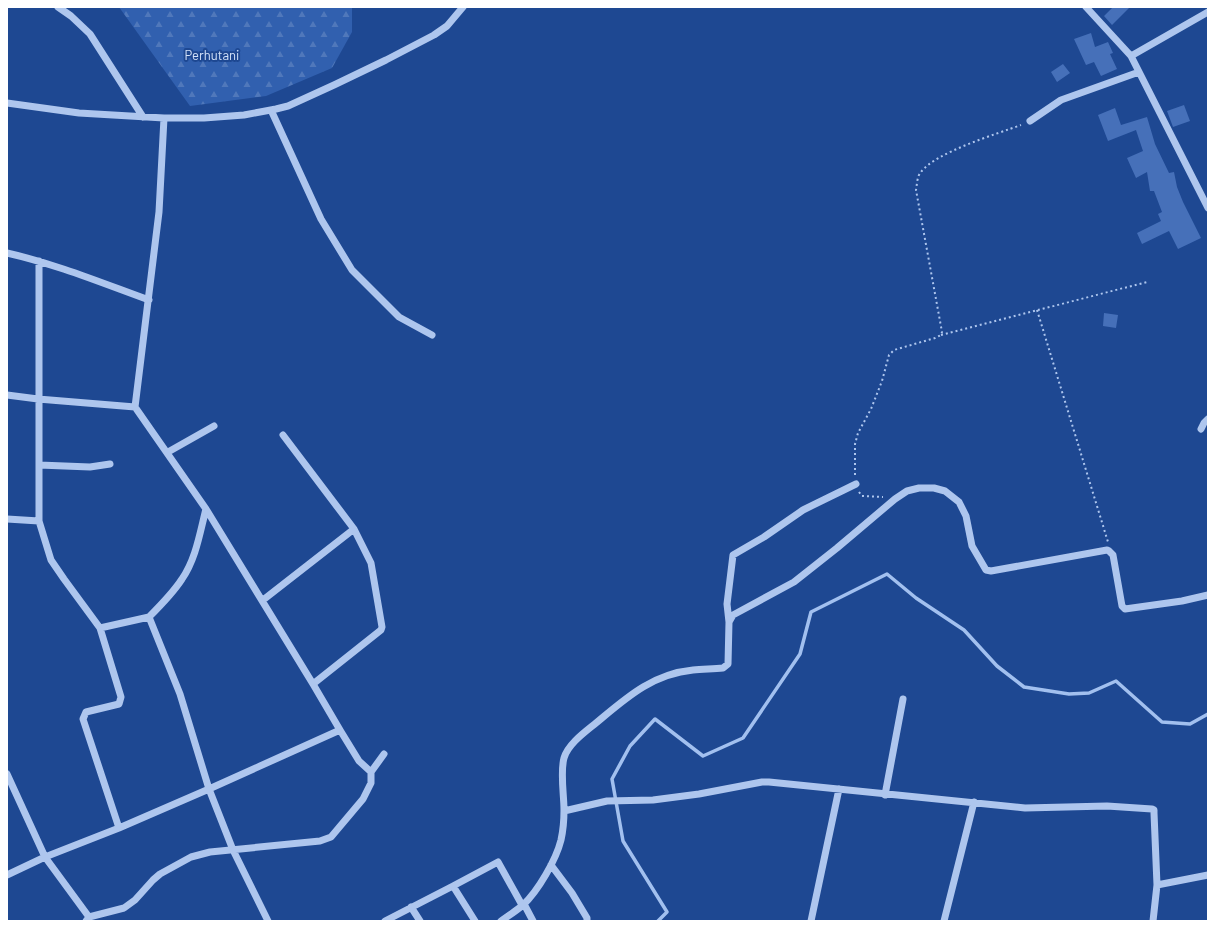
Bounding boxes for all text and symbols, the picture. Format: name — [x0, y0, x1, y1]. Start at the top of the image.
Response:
park label: Perhutani — [185, 47, 239, 63]

